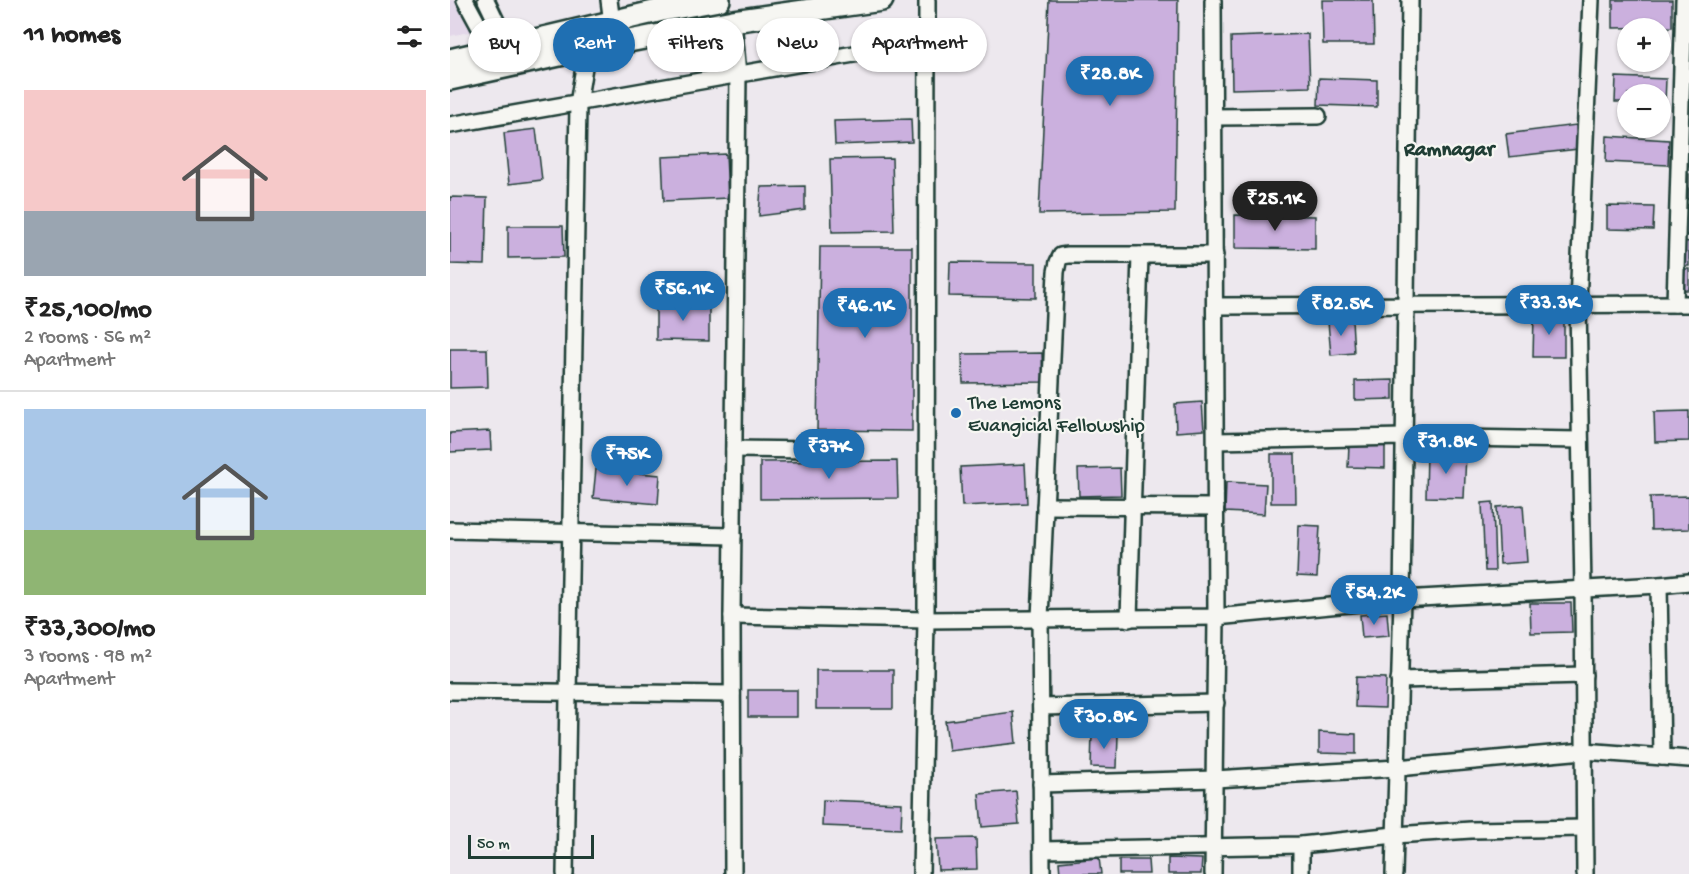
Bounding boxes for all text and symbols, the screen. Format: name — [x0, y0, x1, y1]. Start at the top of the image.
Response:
chip: Buy — [468, 18, 541, 72]
chip: Rent — [553, 18, 635, 72]
chip: Filters — [647, 18, 744, 72]
chip: New — [756, 18, 839, 72]
chip: Apartment — [851, 18, 987, 72]
map controls — [1617, 18, 1671, 138]
button: + — [1617, 18, 1671, 72]
icon: filters — [393, 20, 426, 53]
text: 11 homes — [24, 21, 120, 52]
pin: ₹28.8K — [1061, 56, 1159, 107]
text: ₹28.8K — [1080, 64, 1140, 87]
button: − — [1617, 84, 1671, 138]
icon: home — [171, 129, 279, 237]
district label: Ramnagar — [1403, 139, 1497, 164]
pin: ₹25.1K — [1226, 181, 1324, 232]
text: ₹25.1K — [1246, 189, 1304, 212]
pin: ₹56.1K — [634, 271, 732, 322]
text: ₹56.1K — [654, 279, 712, 302]
pin: ₹33.3K — [1500, 285, 1598, 336]
pin: ₹82.5K — [1292, 286, 1390, 337]
pin: ₹46.1K — [816, 288, 914, 339]
text: ₹33.3K — [1519, 293, 1579, 316]
text: ₹82.5K — [1311, 294, 1371, 317]
text: ₹25,100/mo — [24, 296, 152, 327]
text: ₹46.1K — [837, 296, 893, 319]
text: 2 rooms · 56 m² — [24, 327, 151, 350]
text: Apartment — [24, 350, 114, 373]
place label: The Lemons Evangicial Fellowship — [967, 393, 1145, 439]
marker: The Lemons Evangicial Fellowship — [949, 406, 963, 420]
pin: ₹31.8K — [1397, 424, 1495, 475]
pin: ₹37K — [793, 429, 865, 480]
text: ₹31.8K — [1417, 432, 1475, 455]
pin: ₹75K — [591, 436, 663, 487]
text: ₹37K — [807, 437, 851, 460]
text: ₹75K — [605, 444, 649, 467]
icon: home — [171, 448, 279, 556]
pin: ₹54.2K — [1325, 575, 1423, 626]
text: ₹54.2K — [1345, 583, 1403, 606]
text: ₹33,300/mo — [24, 615, 155, 646]
text: 3 rooms · 98 m² — [24, 646, 152, 669]
text: Apartment — [24, 669, 114, 692]
pin: ₹30.8K — [1055, 699, 1153, 750]
text: ₹30.8K — [1073, 707, 1135, 730]
scale bar — [468, 832, 594, 860]
text: 50 m — [477, 836, 510, 855]

